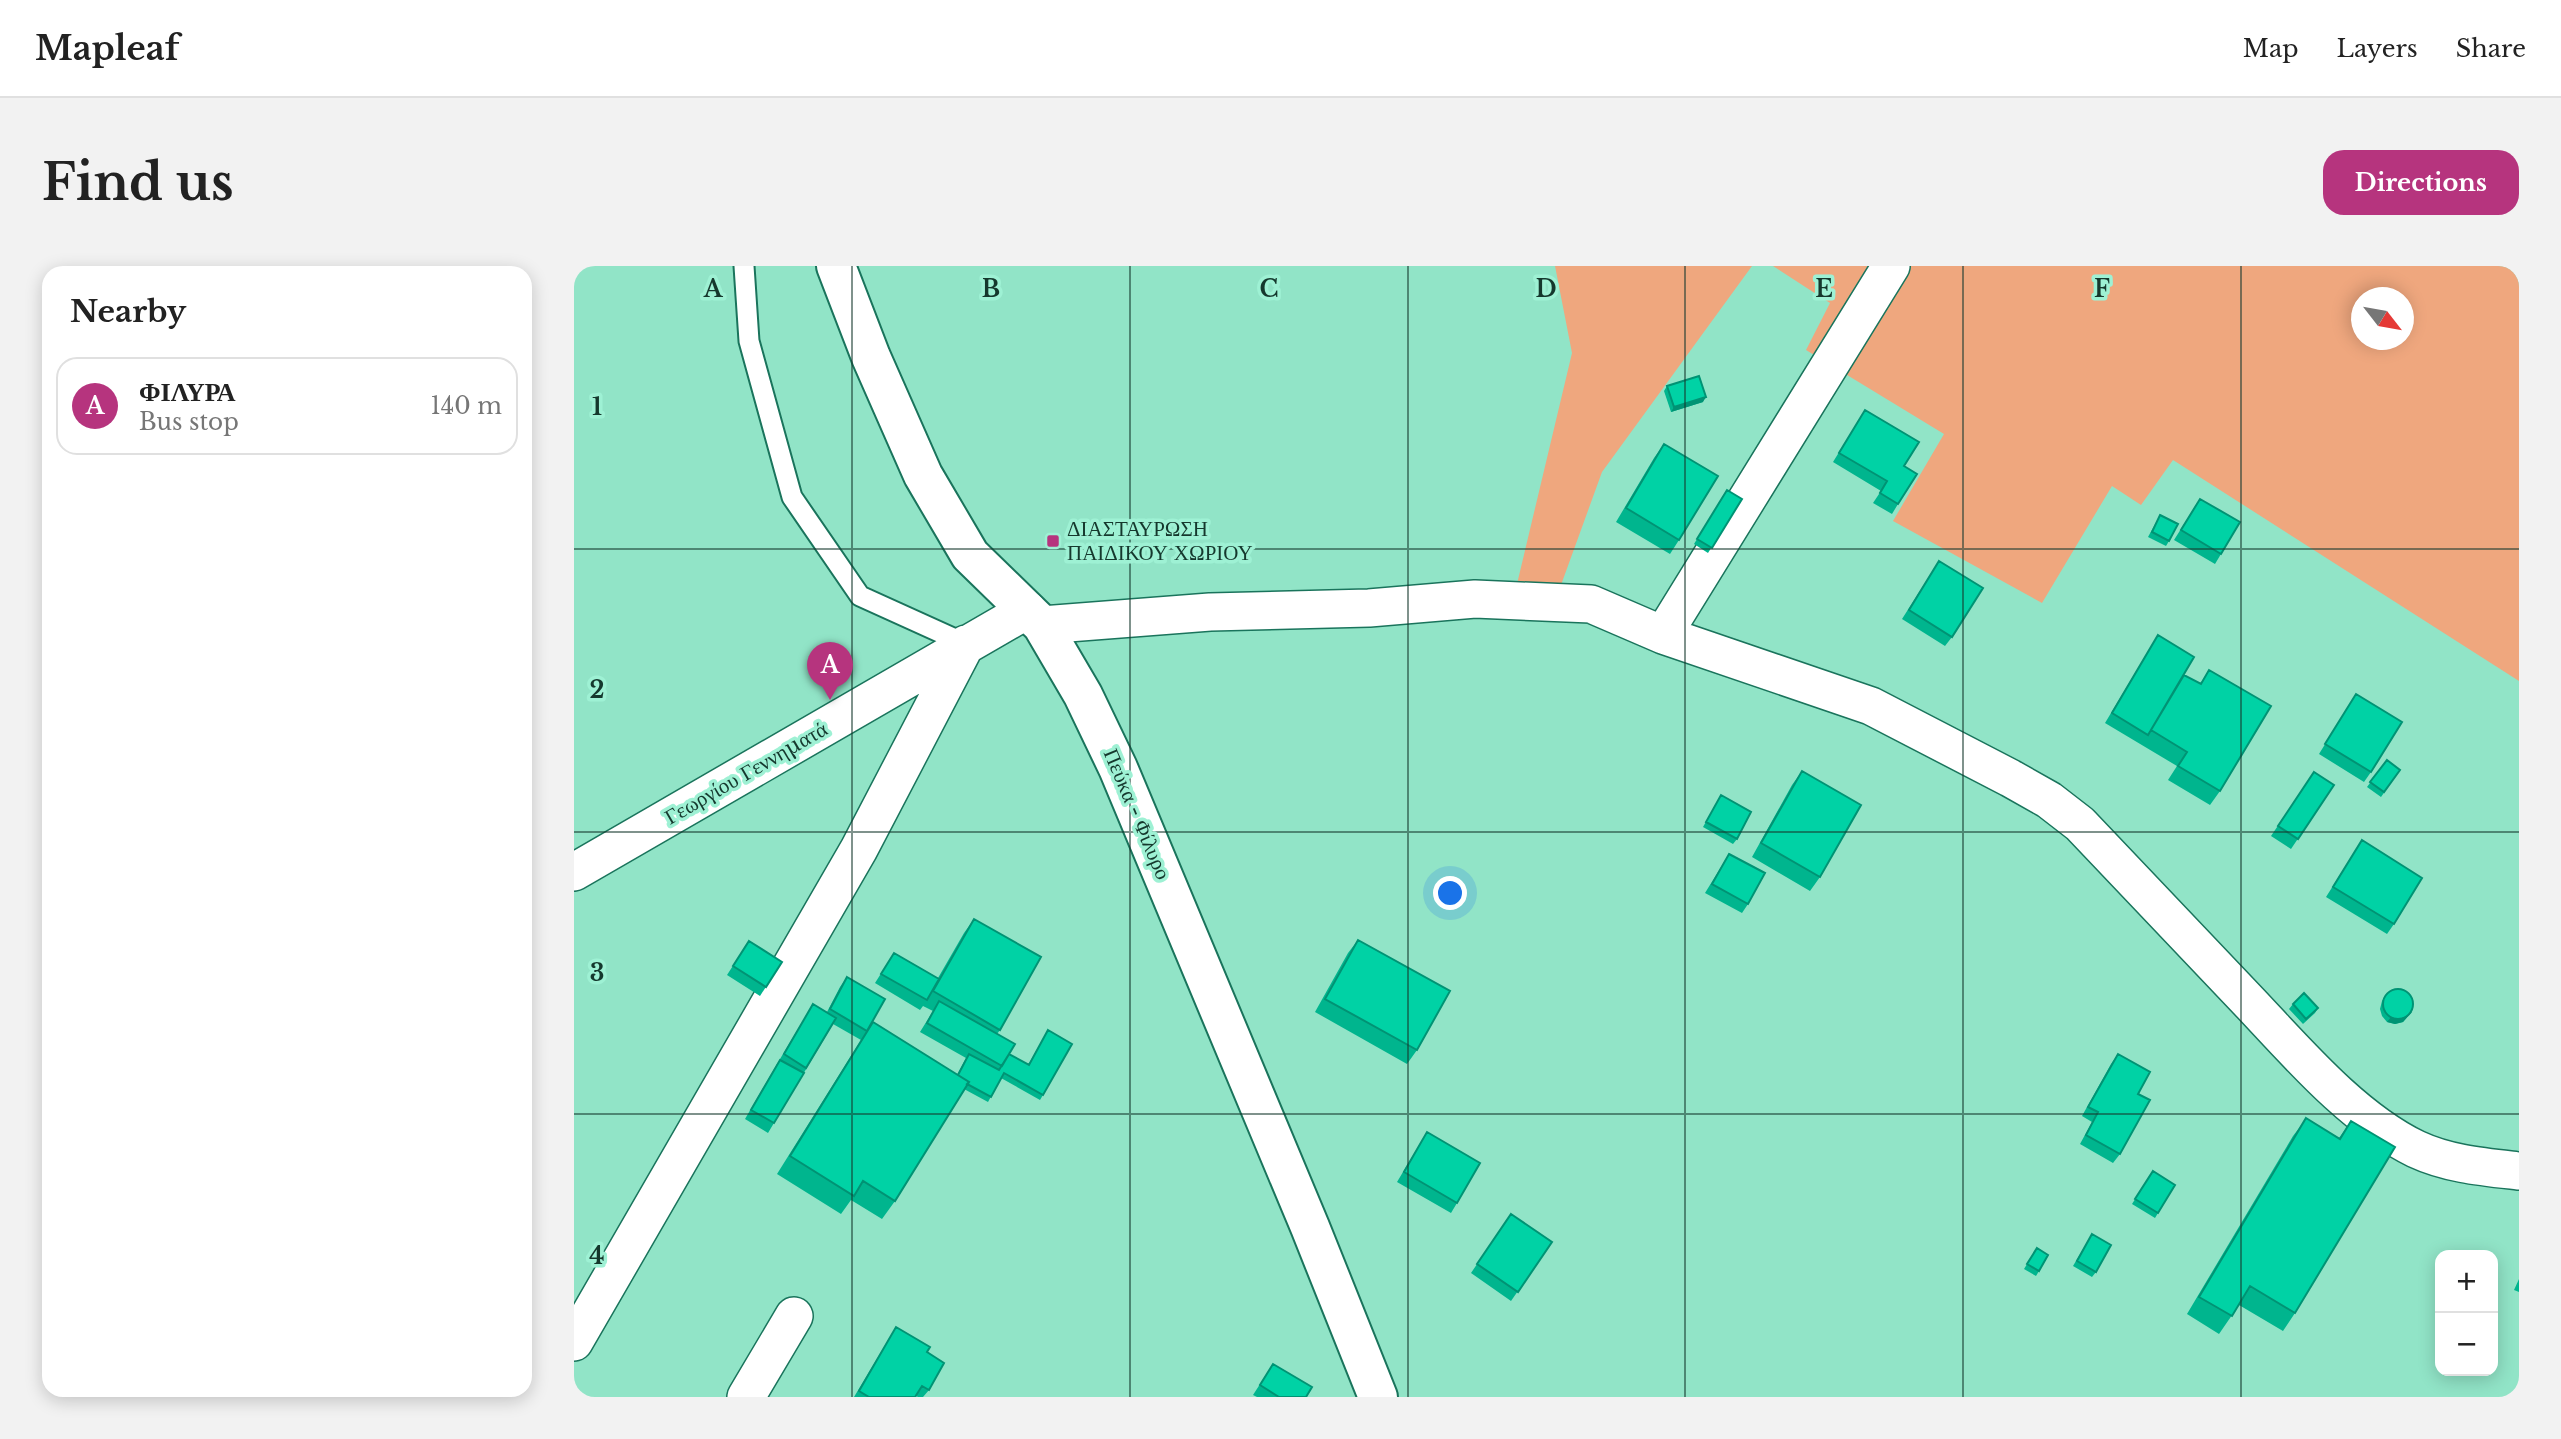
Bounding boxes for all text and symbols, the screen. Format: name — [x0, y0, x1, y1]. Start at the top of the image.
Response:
text: Mapleaf — [35, 28, 179, 69]
text: Map — [2243, 34, 2299, 63]
text: Layers — [2337, 34, 2418, 63]
text: Share — [2456, 34, 2526, 63]
button: Directions — [2323, 150, 2519, 215]
text: Find us — [42, 152, 234, 213]
text: A — [703, 275, 724, 303]
text: B — [982, 275, 1000, 303]
text: C — [1260, 275, 1278, 303]
text: D — [1535, 275, 1557, 303]
text: E — [1815, 275, 1833, 303]
text: F — [2094, 275, 2110, 303]
north arrow — [2351, 287, 2414, 350]
text: Nearby — [70, 293, 186, 330]
text: ΦΙΛΥΡΑ — [139, 376, 236, 408]
text: A — [86, 392, 104, 420]
text: 140 m — [431, 392, 502, 420]
text: 1 — [592, 393, 602, 421]
text: Bus stop — [139, 408, 239, 436]
place label: ΔΙΑΣΤΑΥΡΩΣΗ ΠΑΙΔΙΚΟΥ ΧΩΡΙΟΥ — [1067, 516, 1253, 566]
marker: ΔΙΑΣΤΑΥΡΩΣΗ ΠΑΙΔΙΚΟΥ ΧΩΡΙΟΥ — [1045, 533, 1061, 549]
pin: A — [807, 642, 853, 700]
text: 2 — [590, 676, 604, 704]
street label: Γεωργίου Γεννηματά — [660, 716, 832, 830]
street label: Πεύκα - Φίλυρο — [1098, 745, 1176, 883]
your location — [1433, 876, 1467, 910]
text: 3 — [590, 959, 604, 987]
text: 4 — [589, 1242, 605, 1270]
map controls — [2435, 1250, 2498, 1376]
button: + — [2435, 1250, 2498, 1313]
button: − — [2435, 1313, 2498, 1376]

